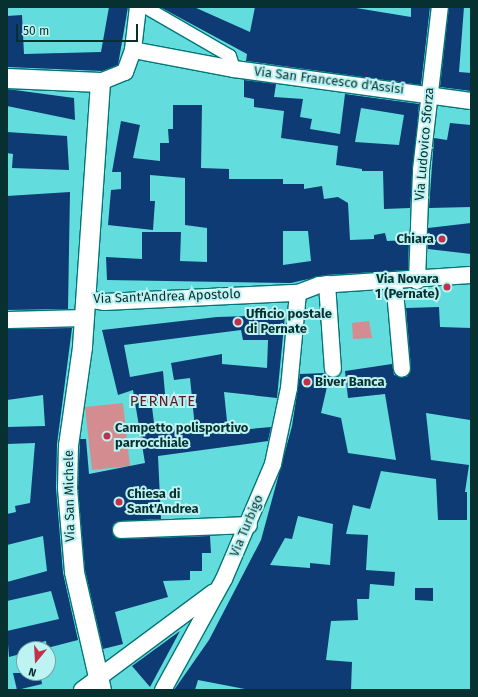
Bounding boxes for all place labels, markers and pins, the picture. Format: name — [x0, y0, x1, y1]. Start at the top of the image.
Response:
place label: Chiara — [396, 231, 434, 247]
marker: Chiara — [437, 234, 447, 244]
place label: Via Novara 1 (Pernate) — [375, 272, 439, 303]
marker: Via Novara 1 (Pernate) — [442, 282, 452, 292]
place label: Ufficio postale di Pernate — [246, 307, 332, 338]
marker: Ufficio postale di Pernate — [233, 317, 243, 327]
place label: Biver Banca — [315, 374, 385, 390]
marker: Biver Banca — [302, 377, 312, 387]
place label: Campetto polisportivo parrocchiale — [115, 421, 248, 452]
marker: Campetto polisportivo parrocchiale — [102, 431, 112, 441]
place label: Chiesa di Sant'Andrea — [127, 487, 199, 518]
marker: Chiesa di Sant'Andrea — [114, 497, 124, 507]

